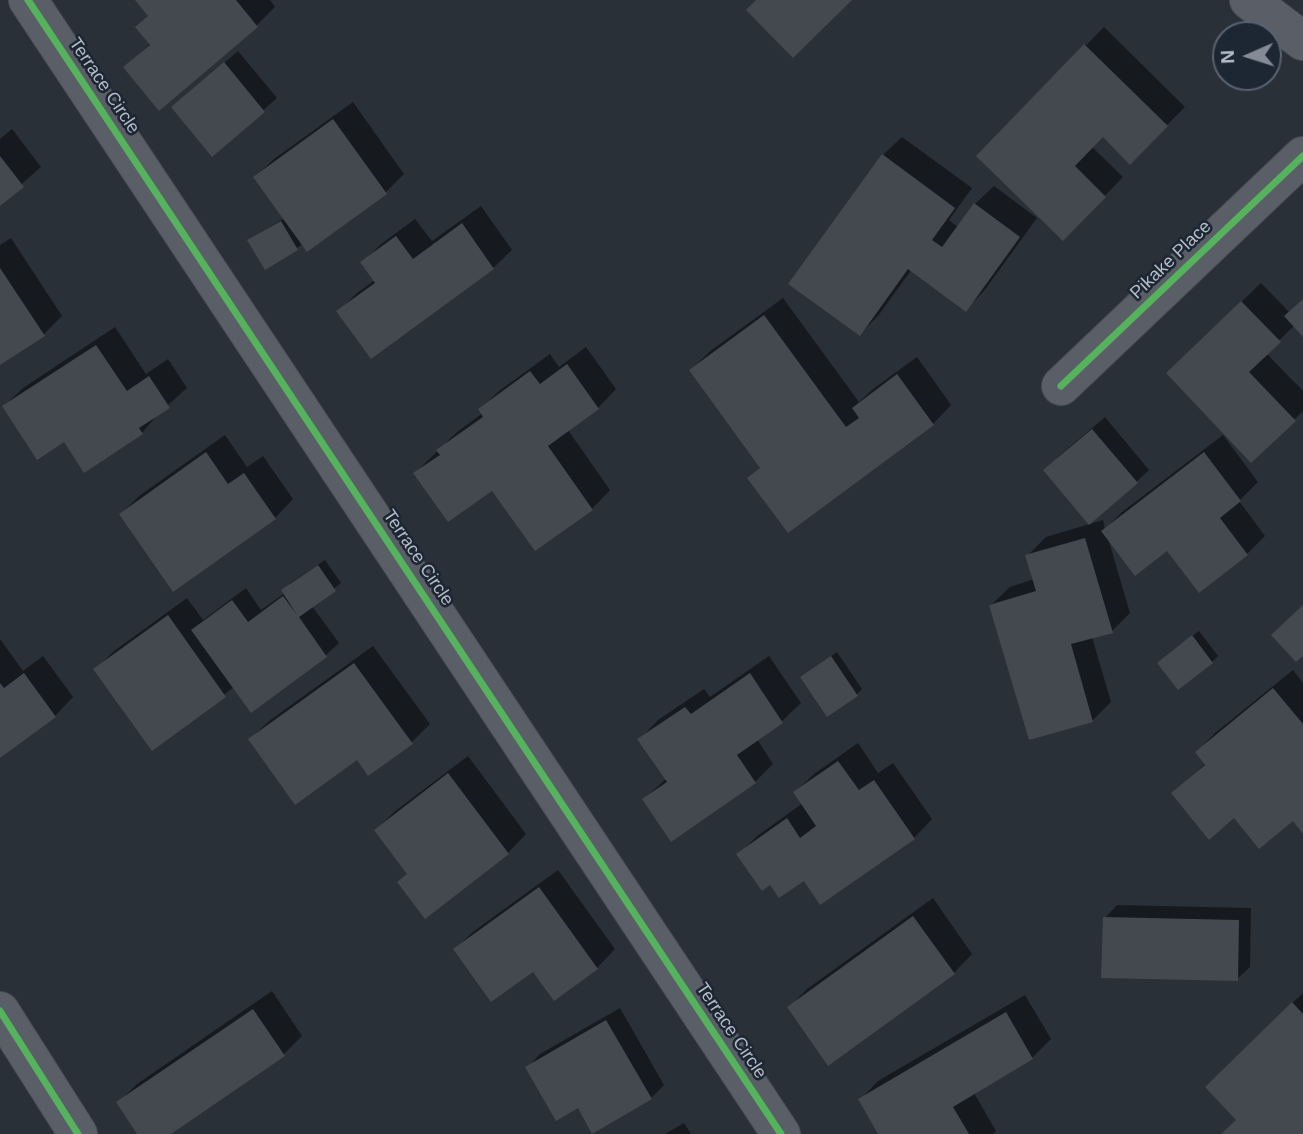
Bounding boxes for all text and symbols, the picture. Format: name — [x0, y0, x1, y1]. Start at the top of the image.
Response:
north arrow — [1212, 21, 1282, 91]
street label: Terrace Circle — [64, 34, 144, 138]
text: N — [1217, 50, 1238, 64]
street label: Pikake Place — [1126, 216, 1216, 304]
street label: Terrace Circle — [378, 506, 458, 610]
street label: Terrace Circle — [691, 979, 771, 1083]

